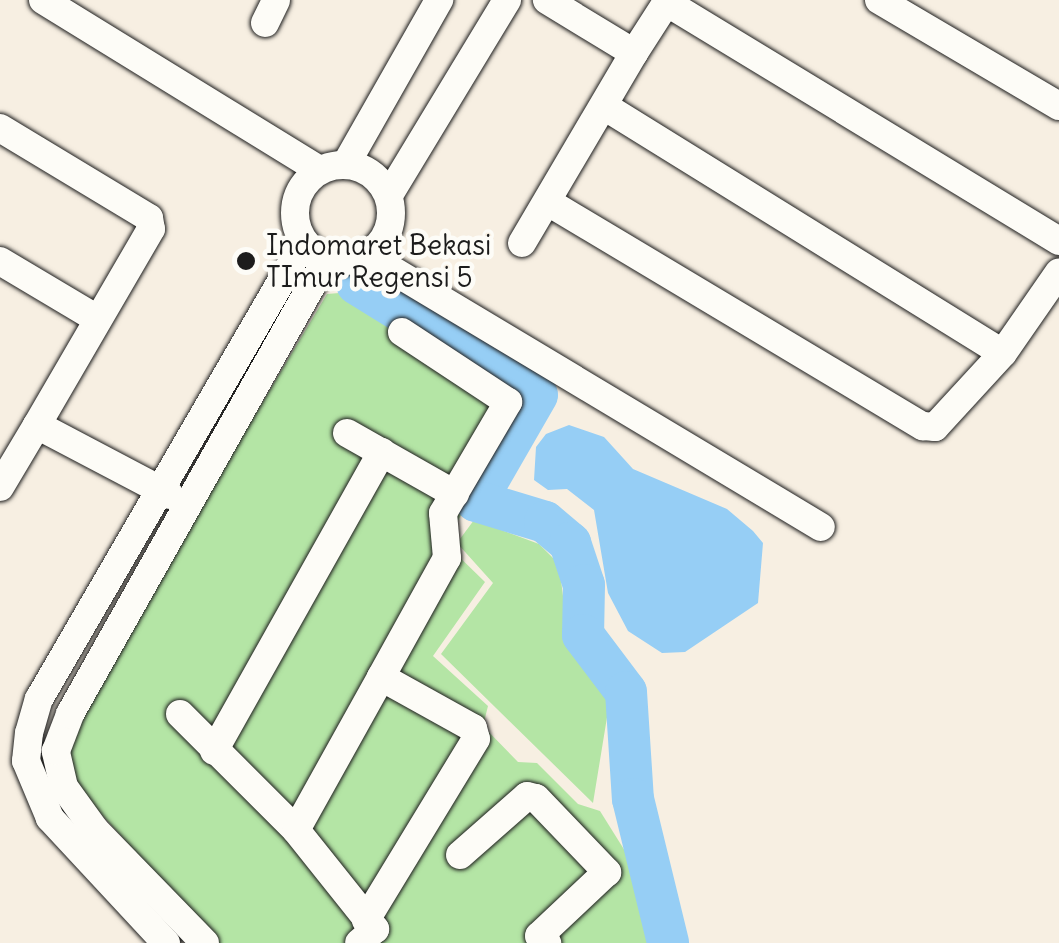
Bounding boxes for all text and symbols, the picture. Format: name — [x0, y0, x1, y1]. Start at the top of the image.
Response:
place label: Indomaret Bekasi TImur Regensi 5 — [266, 228, 491, 294]
marker: Indomaret Bekasi TImur Regensi 5 — [235, 250, 257, 272]

